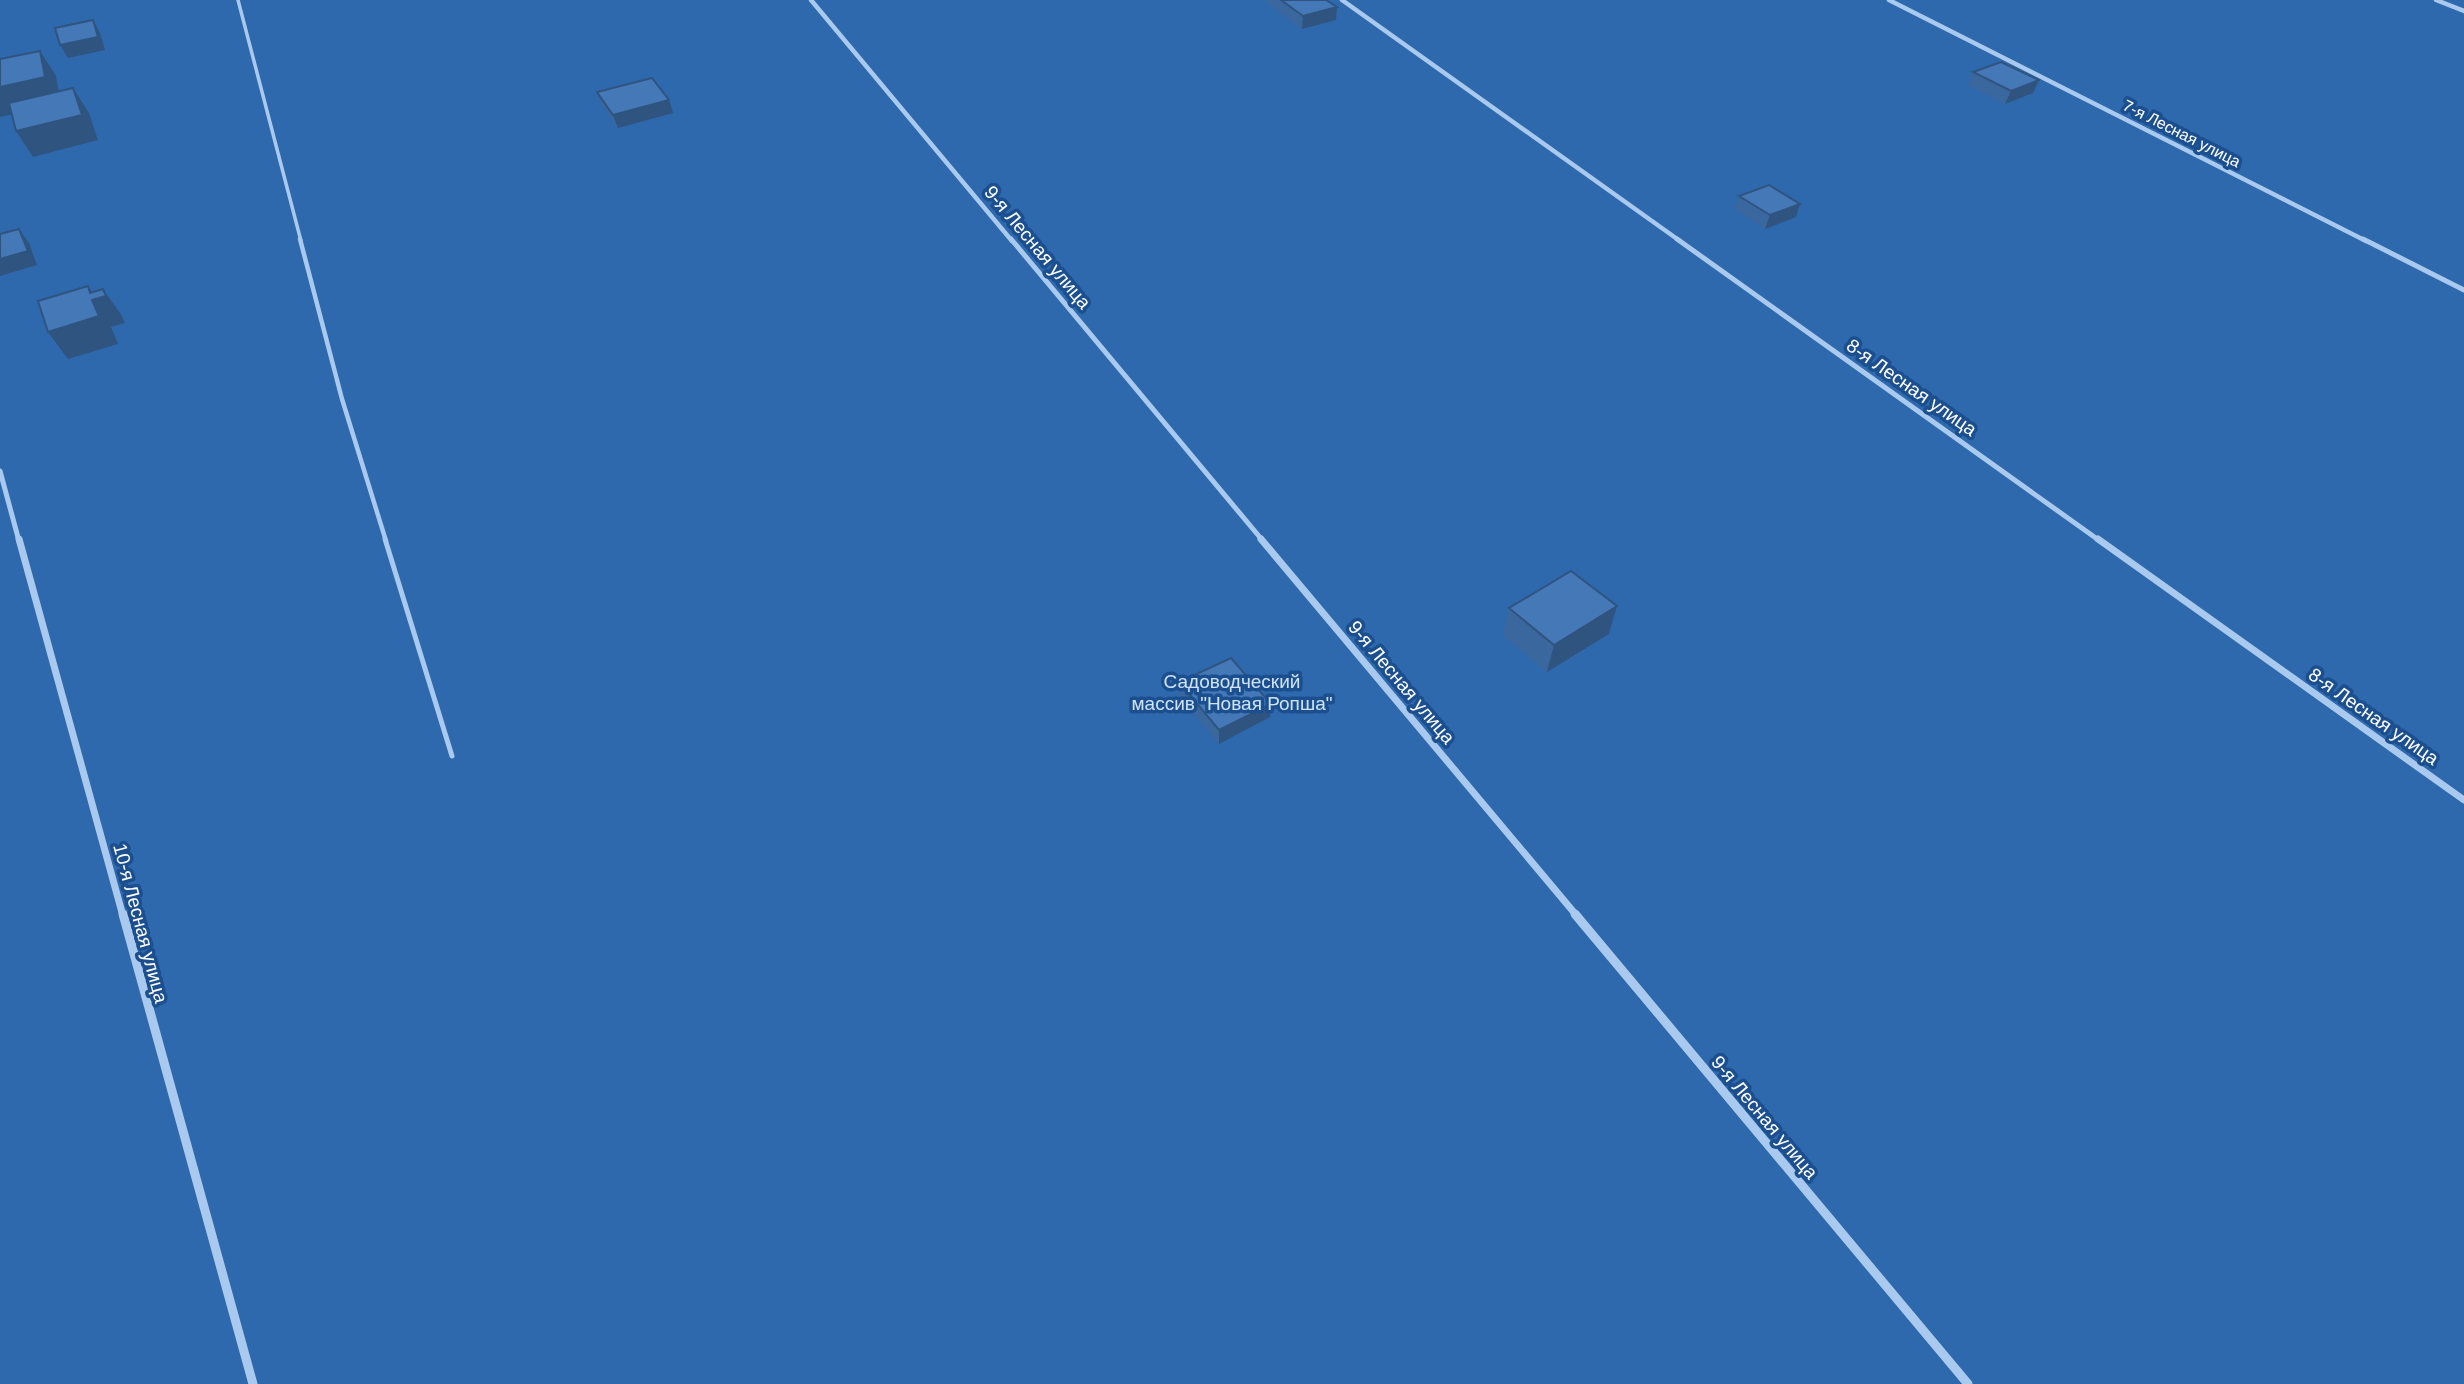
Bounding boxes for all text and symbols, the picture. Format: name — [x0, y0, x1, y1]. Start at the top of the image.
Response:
street label: 7-я Лесная улица — [2120, 96, 2243, 170]
street label: 9-я Лесная улица — [980, 182, 1095, 313]
street label: 8-я Лесная улица — [1843, 335, 1981, 440]
street label: 9-я Лесная улица — [1344, 617, 1459, 748]
street label: 8-я Лесная улица — [2305, 664, 2443, 769]
park label: Садоводческий массив "Новая Ропша" — [1132, 671, 1332, 714]
street label: 10-я Лесная улица — [109, 841, 172, 1006]
street label: 9-я Лесная улица — [1707, 1052, 1822, 1183]

